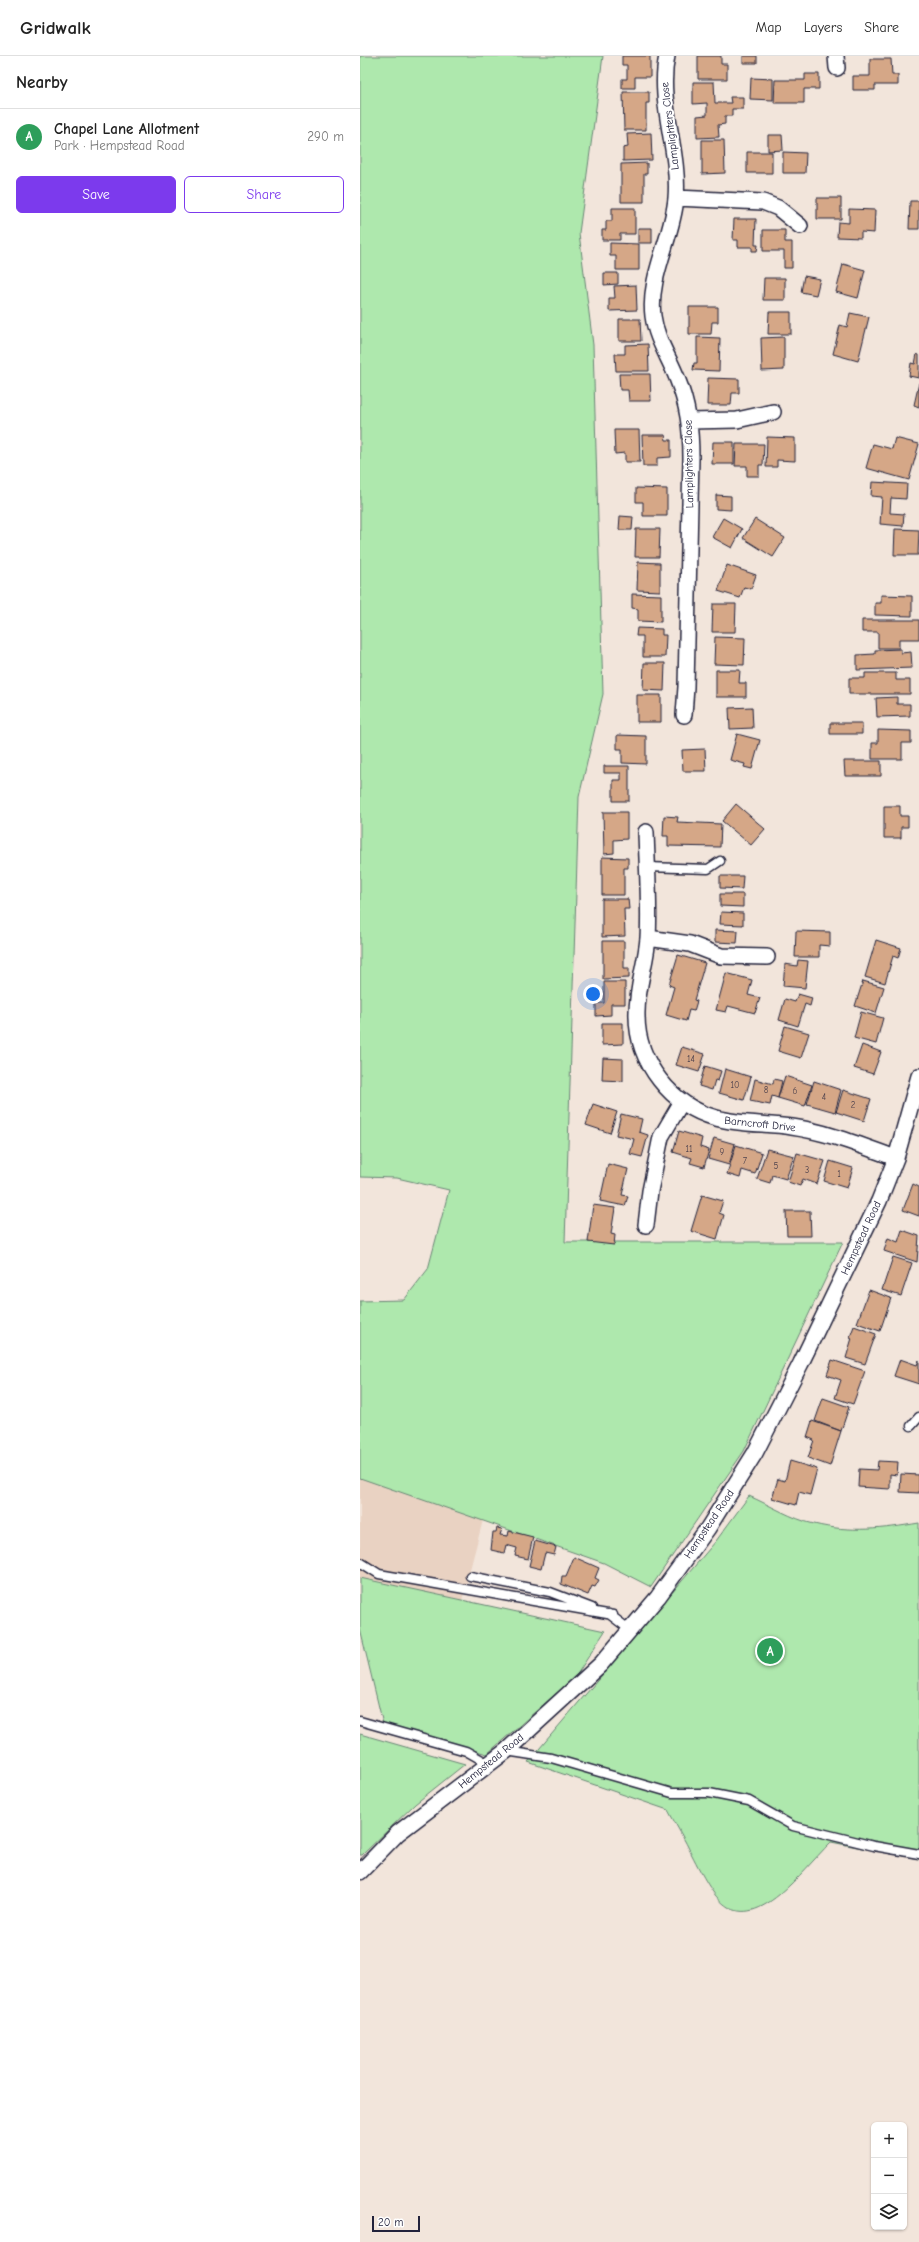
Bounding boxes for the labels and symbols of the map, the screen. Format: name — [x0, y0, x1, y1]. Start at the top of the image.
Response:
street label: Lamplighters Close — [658, 81, 682, 171]
street label: Lamplighters Close — [682, 419, 696, 508]
your location — [583, 984, 603, 1004]
house number: 14 — [687, 1054, 695, 1064]
house number: 10 — [730, 1080, 740, 1090]
house number: 8 — [764, 1085, 769, 1095]
house number: 6 — [793, 1086, 798, 1096]
house number: 4 — [822, 1092, 826, 1102]
house number: 2 — [851, 1100, 856, 1110]
street label: Barncroft Drive — [724, 1114, 797, 1134]
house number: 11 — [685, 1144, 693, 1154]
house number: 9 — [720, 1147, 725, 1157]
house number: 7 — [743, 1156, 748, 1166]
house number: 5 — [774, 1161, 779, 1171]
house number: 3 — [805, 1165, 809, 1175]
house number: 1 — [837, 1169, 841, 1179]
street label: Hempstead Road — [838, 1199, 884, 1277]
street label: Hempstead Road — [681, 1487, 737, 1561]
pin: A — [757, 1636, 783, 1666]
street label: Hempstead Road — [456, 1731, 526, 1791]
scale bar — [372, 2214, 420, 2233]

